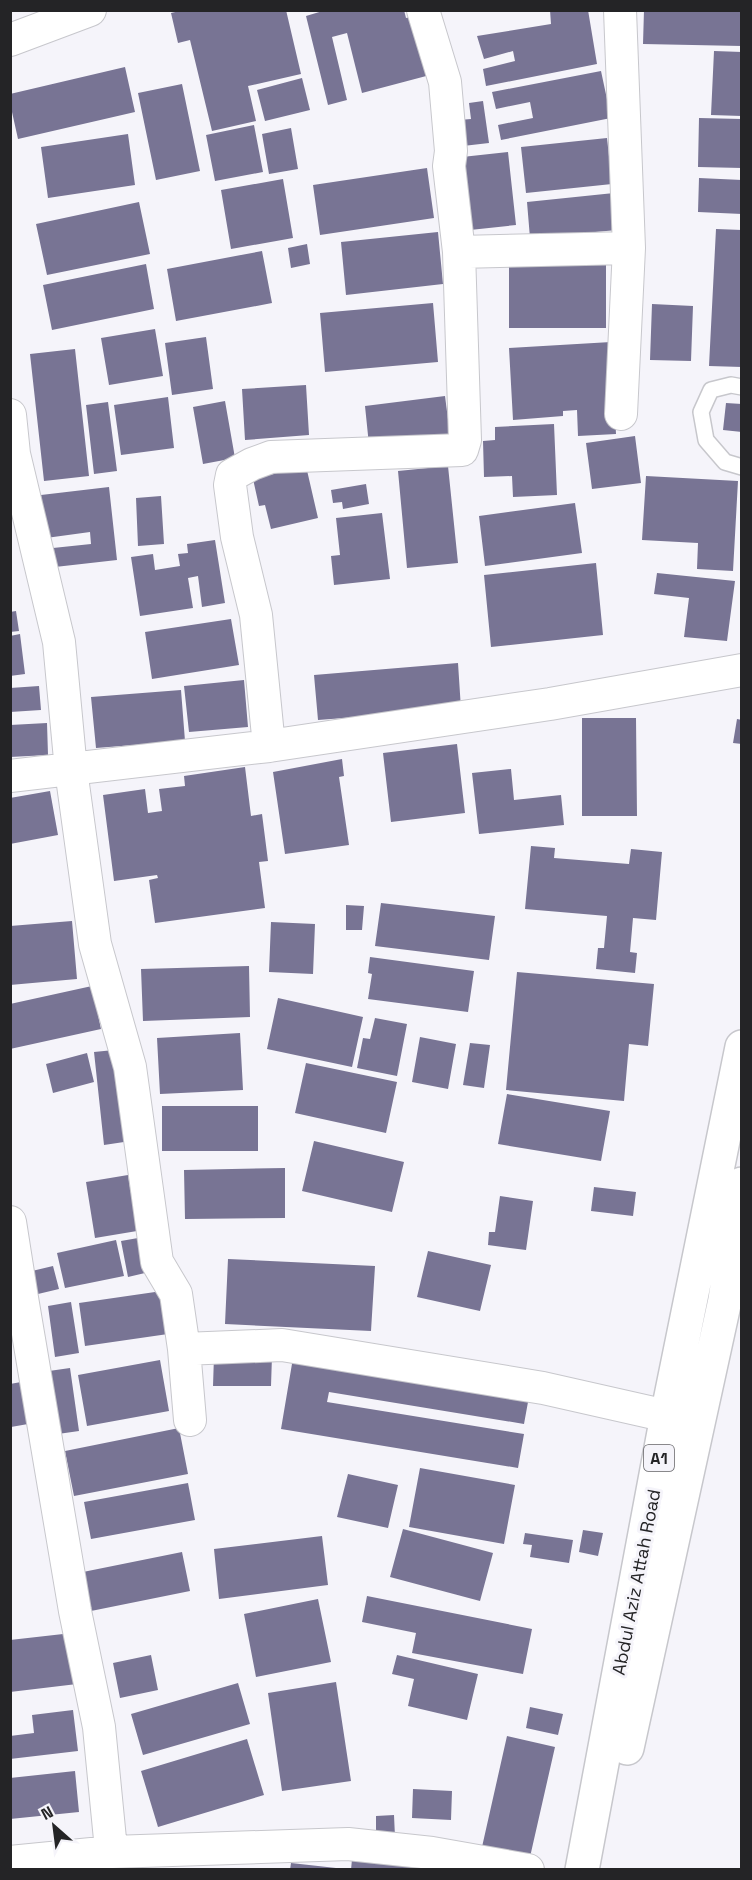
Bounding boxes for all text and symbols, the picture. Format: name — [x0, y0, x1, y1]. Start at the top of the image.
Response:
road number: A1 — [644, 1445, 674, 1471]
street label: Abdul Aziz Attah Road — [607, 1487, 665, 1677]
north arrow — [24, 1796, 84, 1856]
text: N — [38, 1801, 57, 1825]

